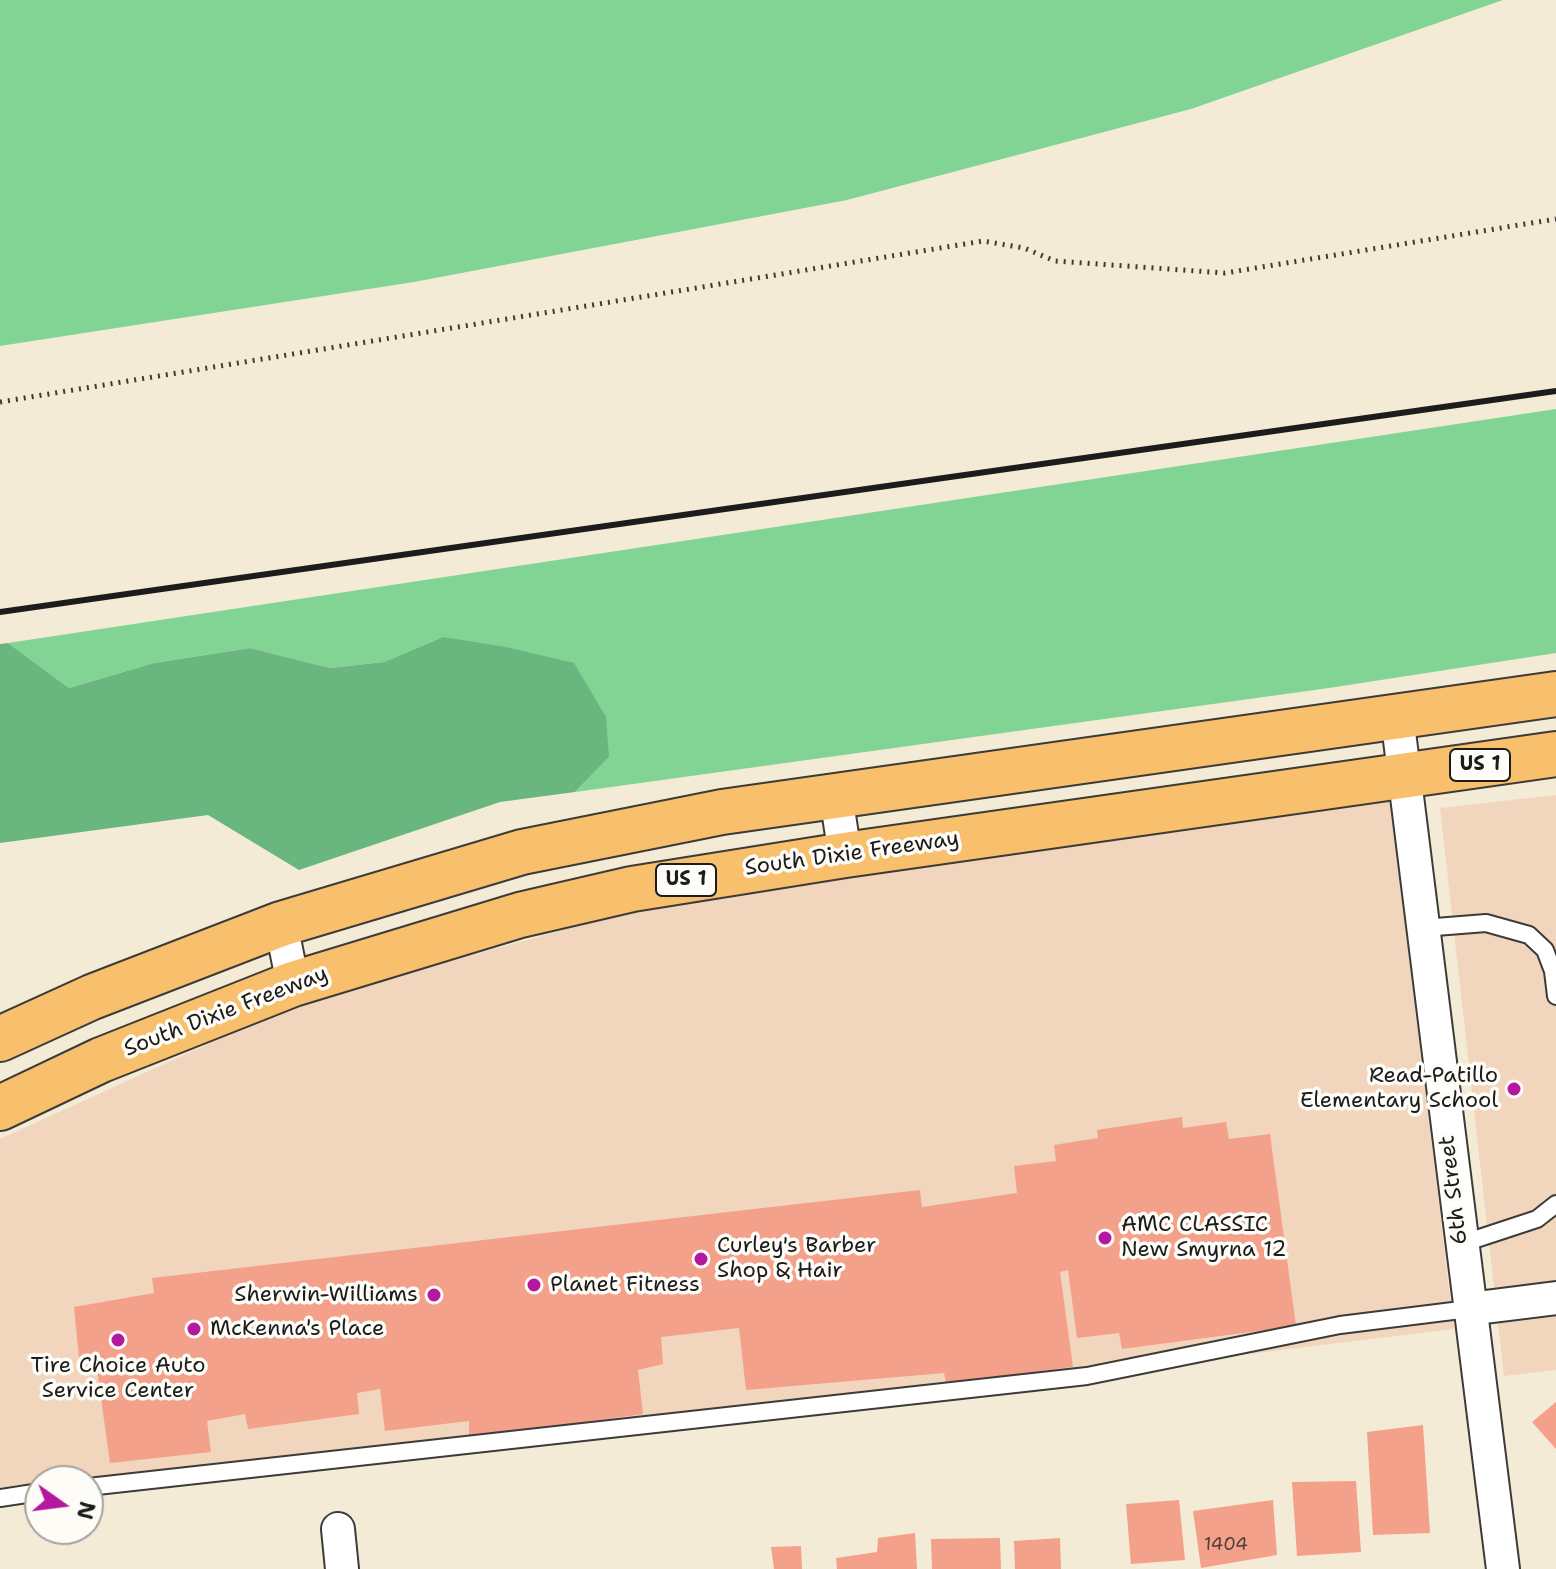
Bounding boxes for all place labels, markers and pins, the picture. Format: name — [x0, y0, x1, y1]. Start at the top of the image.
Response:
place label: Read-Patillo Elementary School — [1300, 1063, 1498, 1114]
marker: Read-Patillo Elementary School — [1505, 1080, 1523, 1098]
place label: AMC CLASSIC New Smyrna 12 — [1121, 1212, 1287, 1264]
marker: AMC CLASSIC New Smyrna 12 — [1096, 1229, 1114, 1247]
place label: Curley's Barber Shop & Hair — [717, 1233, 876, 1284]
marker: Curley's Barber Shop & Hair — [692, 1250, 710, 1268]
place label: Planet Fitness — [550, 1272, 700, 1298]
marker: Planet Fitness — [525, 1276, 543, 1294]
place label: Sherwin-Williams — [234, 1282, 418, 1308]
marker: Sherwin-Williams — [425, 1286, 443, 1304]
place label: McKenna's Place — [210, 1316, 385, 1342]
marker: McKenna's Place — [185, 1320, 203, 1338]
marker: Tire Choice Auto Service Center — [109, 1331, 127, 1349]
place label: Tire Choice Auto Service Center — [30, 1353, 206, 1404]

